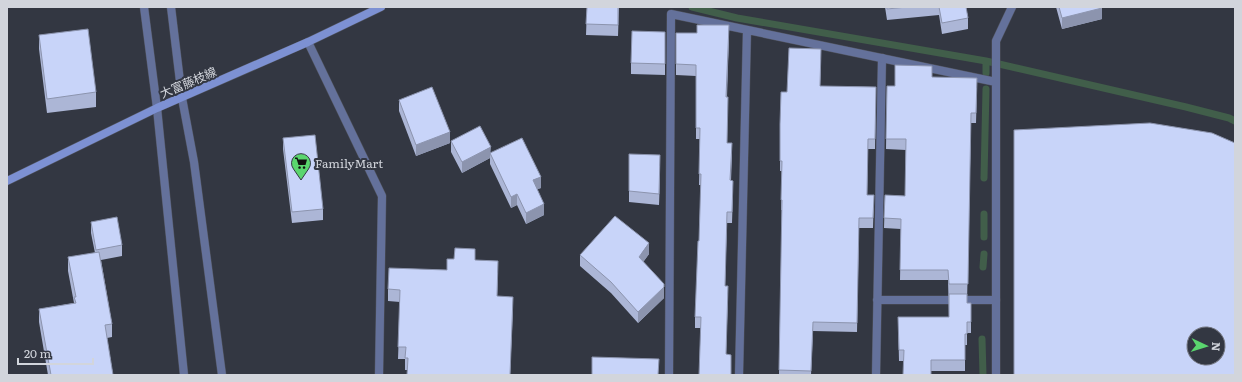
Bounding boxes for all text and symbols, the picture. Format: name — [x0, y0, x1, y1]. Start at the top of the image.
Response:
street label: 大富藤枝線 — [157, 62, 219, 102]
supermarket icon: FamilyMart — [290, 152, 312, 180]
place label: FamilyMart — [315, 154, 383, 172]
north arrow — [1186, 326, 1226, 366]
scale bar — [18, 340, 93, 366]
text: N — [1209, 342, 1225, 352]
text: 20 m — [24, 344, 51, 362]

